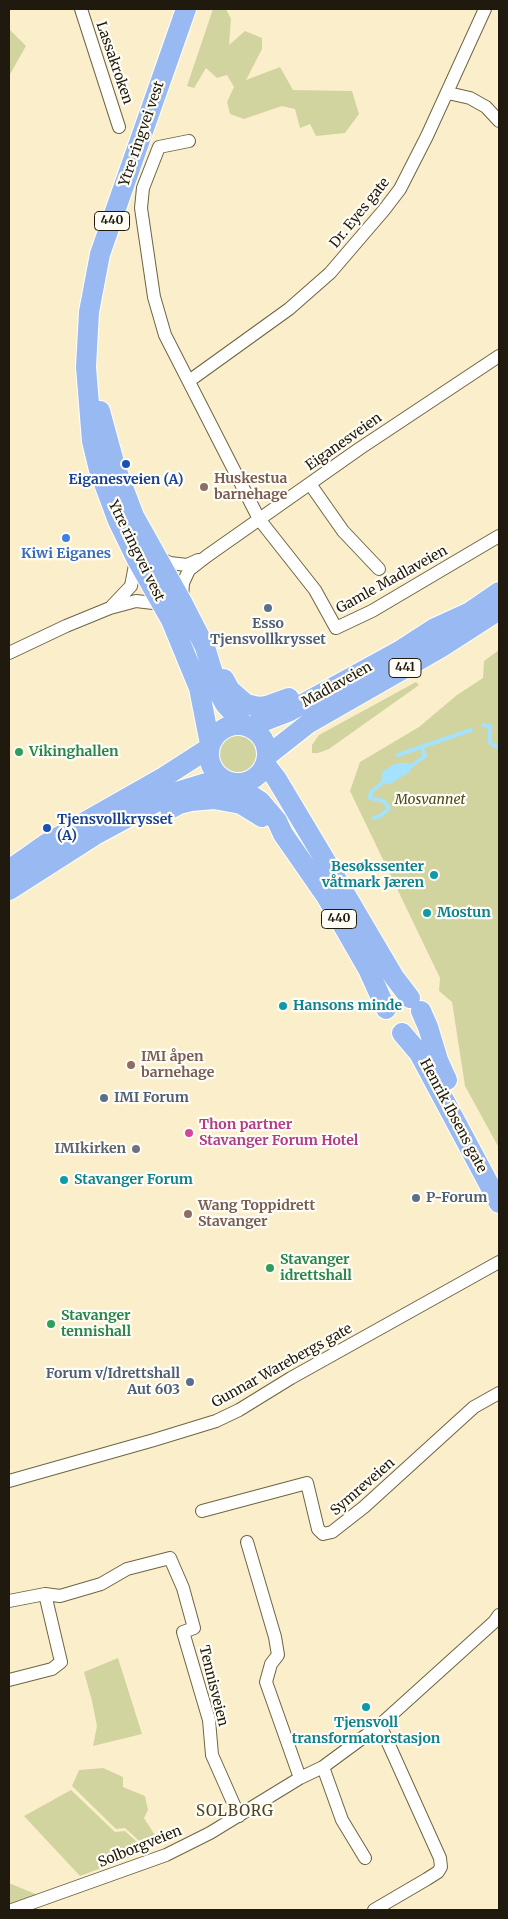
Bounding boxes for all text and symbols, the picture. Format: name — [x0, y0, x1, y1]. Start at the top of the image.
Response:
street label: Lassakroken — [92, 20, 136, 106]
street label: Ytre ringvei vest — [116, 79, 168, 189]
street label: Dr. Eyes gate — [327, 175, 393, 251]
road number: 440 — [94, 212, 130, 230]
street label: Eiganesveien — [303, 410, 385, 474]
marker: Eiganesveien (A) — [120, 458, 132, 470]
place label: Huskestua barnehage — [214, 471, 287, 504]
place label: Eiganesveien (A) — [68, 472, 184, 488]
marker: Huskestua barnehage — [198, 481, 210, 493]
street label: Ytre ringvei vest — [104, 498, 168, 604]
marker: Kiwi Eiganes — [60, 532, 72, 544]
street label: Gamle Madlaveien — [334, 543, 450, 617]
place label: Kiwi Eiganes — [21, 546, 111, 562]
marker: Esso Tjensvollkrysset — [262, 602, 274, 614]
place label: Esso Tjensvollkrysset — [210, 616, 326, 648]
road number: 441 — [389, 658, 421, 678]
street label: Madlaveien — [299, 659, 375, 711]
place label: Vikinghallen — [29, 744, 118, 760]
marker: Vikinghallen — [13, 746, 25, 758]
park label: Mosvannet — [395, 792, 465, 808]
place label: Tjensvollkrysset (A) — [57, 812, 173, 844]
marker: Tjensvollkrysset (A) — [41, 822, 53, 834]
place label: Besøkssenter våtmark Jæren — [322, 859, 424, 892]
marker: Besøkssenter våtmark Jæren — [428, 869, 440, 881]
place label: Mostun — [437, 905, 491, 921]
marker: Mostun — [421, 907, 433, 919]
road number: 440 — [322, 910, 356, 929]
place label: Hansons minde — [293, 998, 402, 1014]
marker: Hansons minde — [277, 1000, 289, 1012]
place label: IMI åpen barnehage — [141, 1049, 214, 1082]
street label: Henrik Ibsens gate — [416, 1056, 490, 1176]
marker: IMI åpen barnehage — [125, 1059, 137, 1071]
place label: IMI Forum — [114, 1090, 189, 1106]
marker: IMI Forum — [98, 1092, 110, 1104]
place label: Thon partner Stavanger Forum Hotel — [199, 1117, 358, 1150]
marker: Thon partner Stavanger Forum Hotel — [183, 1127, 195, 1139]
place label: IMIkirken — [55, 1141, 126, 1157]
marker: IMIkirken — [130, 1143, 142, 1155]
place label: Stavanger Forum — [74, 1172, 193, 1188]
marker: Stavanger Forum — [58, 1174, 70, 1186]
place label: P-Forum — [426, 1190, 487, 1206]
marker: P-Forum — [410, 1192, 422, 1204]
place label: Wang Toppidrett Stavanger — [198, 1198, 315, 1230]
marker: Wang Toppidrett Stavanger — [182, 1208, 194, 1220]
place label: Stavanger idrettshall — [280, 1252, 352, 1284]
marker: Stavanger idrettshall — [264, 1262, 276, 1274]
place label: Stavanger tennishall — [61, 1308, 131, 1340]
marker: Stavanger tennishall — [45, 1318, 57, 1330]
street label: Gunnar Warebergs gate — [209, 1320, 355, 1412]
place label: Forum v/Idrettshall Aut 603 — [46, 1366, 180, 1398]
marker: Forum v/Idrettshall Aut 603 — [184, 1376, 196, 1388]
street label: Symreveien — [327, 1455, 399, 1519]
street label: Tennisveien — [195, 1644, 231, 1728]
marker: Tjensvoll transformatorstasjon — [360, 1701, 372, 1713]
place label: Tjensvoll transformatorstasjon — [292, 1715, 440, 1748]
district label: SOLBORG — [195, 1803, 275, 1821]
street label: Solborgveien — [96, 1823, 184, 1871]

